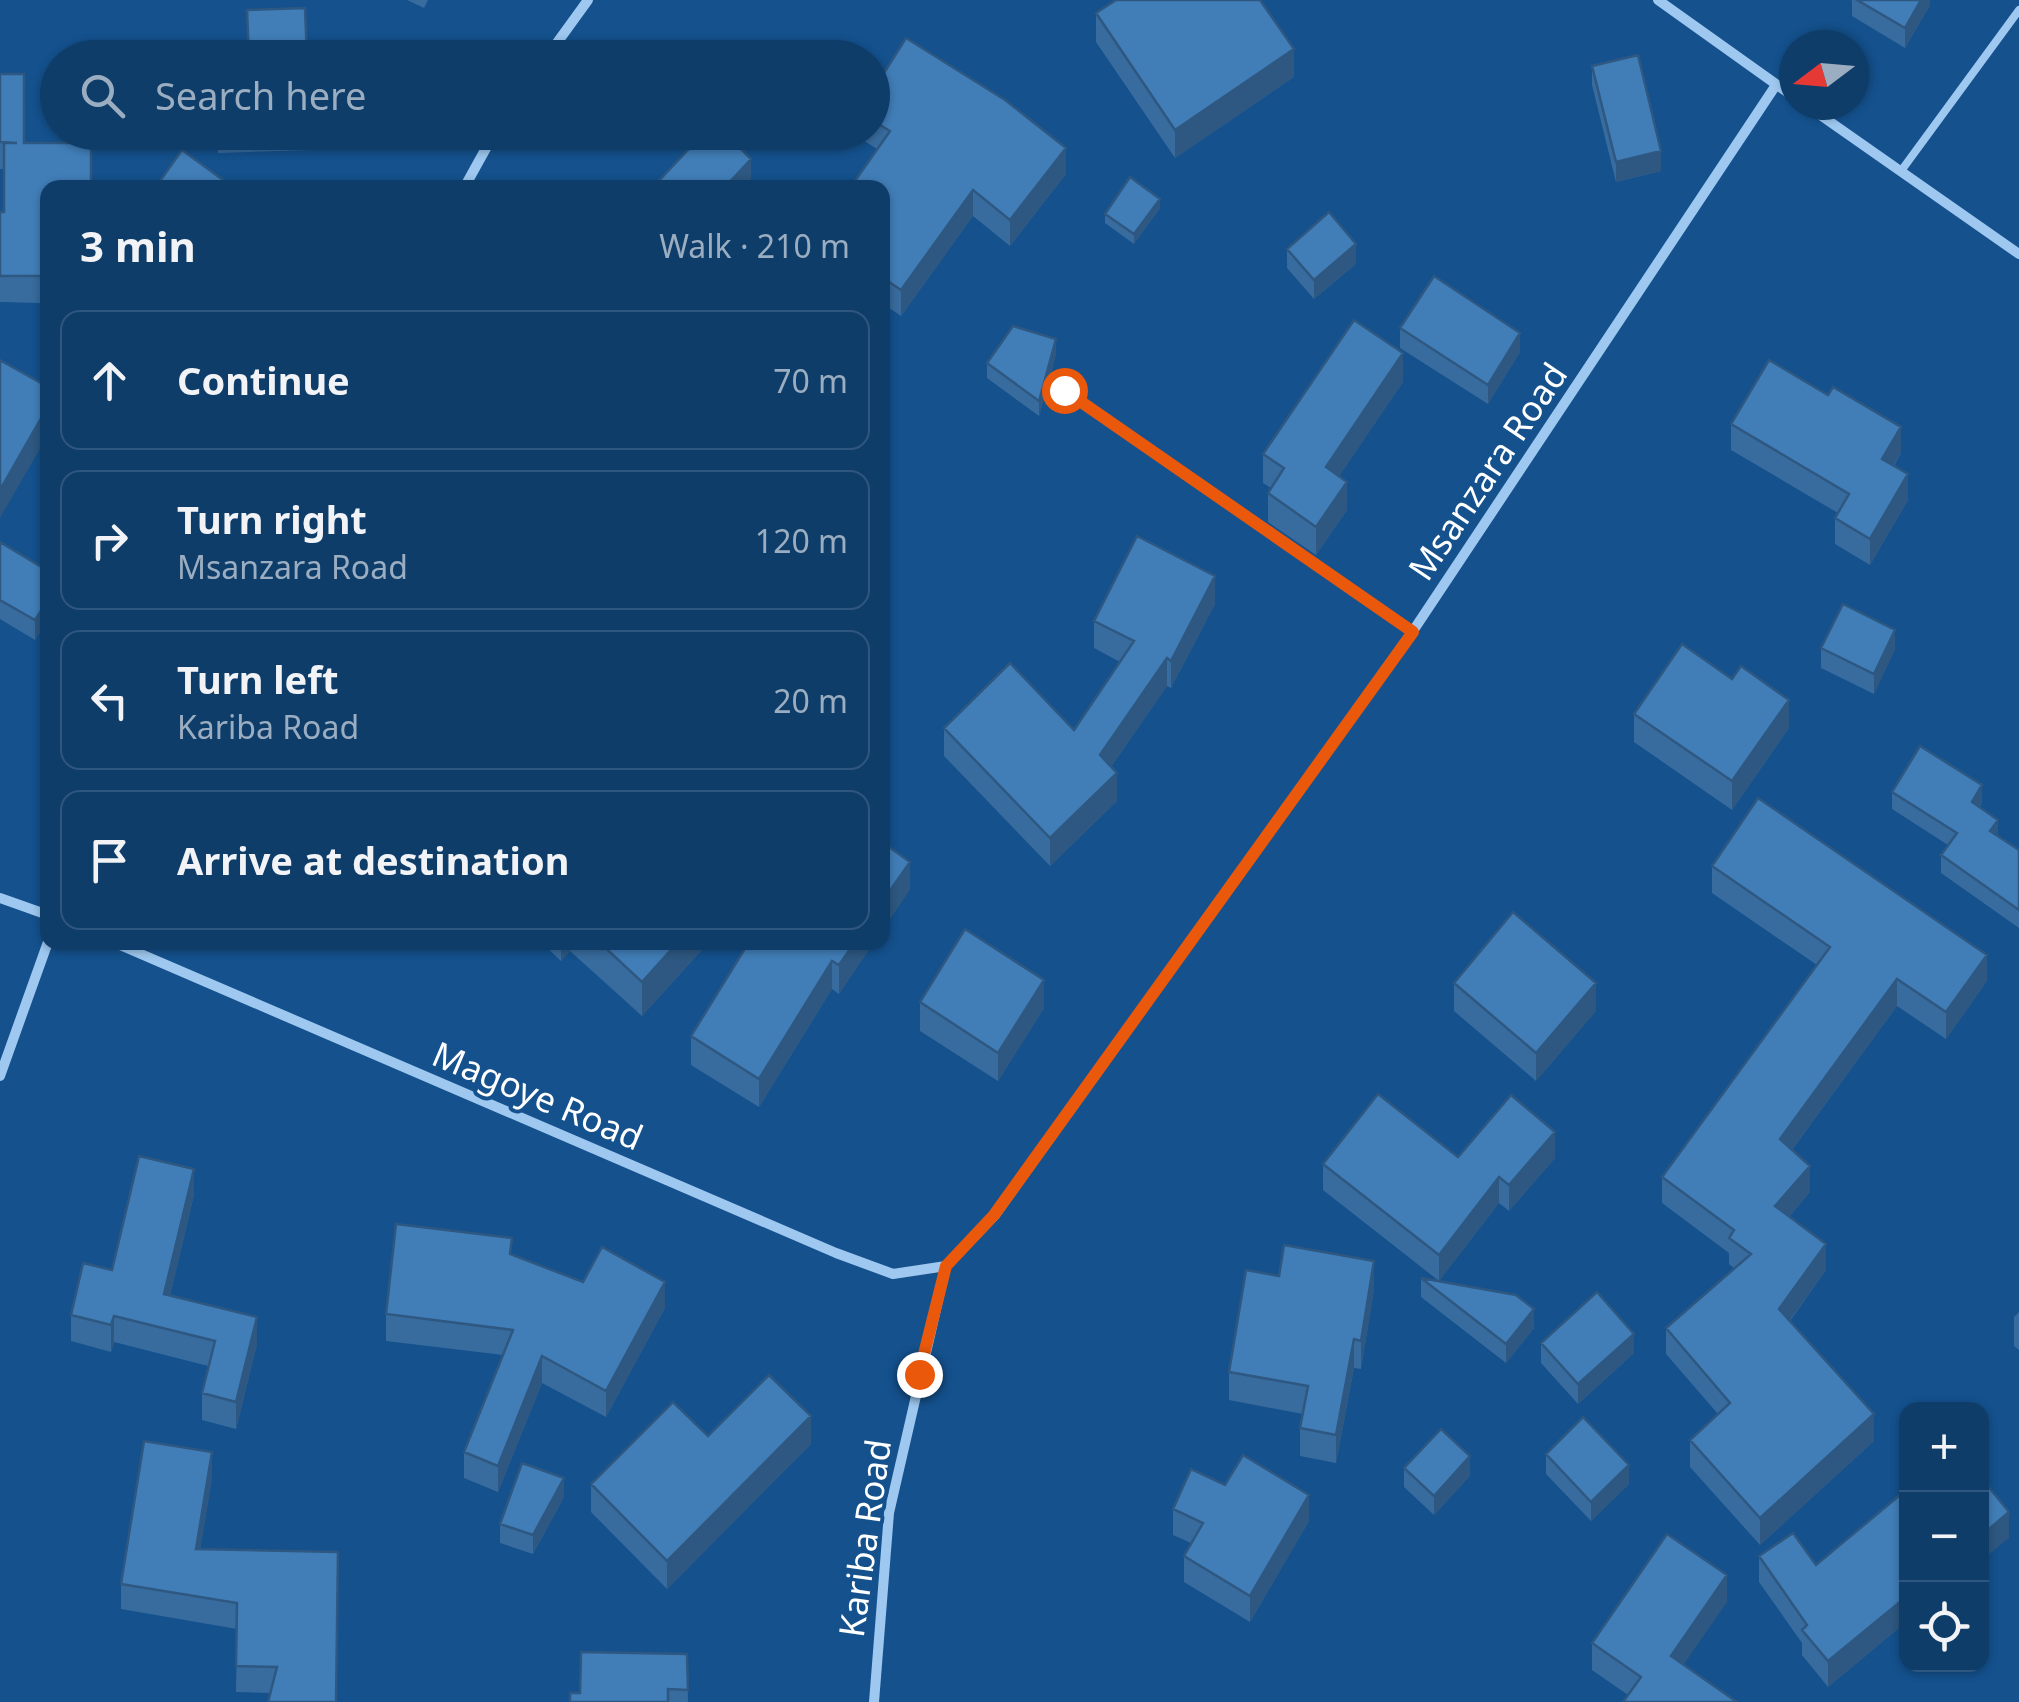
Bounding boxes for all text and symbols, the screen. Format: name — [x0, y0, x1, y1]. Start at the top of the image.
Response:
north arrow — [1779, 30, 1869, 120]
search box — [40, 40, 890, 150]
icon: search — [75, 68, 130, 123]
text: Search here — [155, 69, 366, 121]
text: 3 min — [80, 217, 196, 274]
text: Walk · 210 m — [659, 224, 850, 267]
icon: ahead — [82, 353, 137, 408]
street label: Msanzara Road — [1397, 353, 1577, 589]
text: Continue — [177, 354, 350, 406]
text: 70 m — [773, 359, 848, 402]
route start — [1042, 368, 1088, 414]
text: Turn right — [177, 493, 367, 545]
icon: right — [82, 513, 137, 568]
text: 120 m — [755, 519, 848, 562]
text: Msanzara Road — [177, 545, 408, 588]
text: Turn left — [177, 653, 339, 705]
icon: left — [82, 673, 137, 728]
text: 20 m — [773, 679, 848, 722]
text: Kariba Road — [177, 705, 359, 748]
icon: arrive — [82, 833, 137, 888]
text: Arrive at destination — [177, 834, 569, 886]
street label: Magoye Road — [426, 1030, 650, 1160]
route end — [897, 1352, 943, 1398]
map controls — [1899, 1402, 1989, 1672]
button: + — [1899, 1402, 1989, 1492]
street label: Kariba Road — [827, 1436, 901, 1640]
button: − — [1899, 1492, 1989, 1582]
button: locate — [1899, 1582, 1989, 1672]

